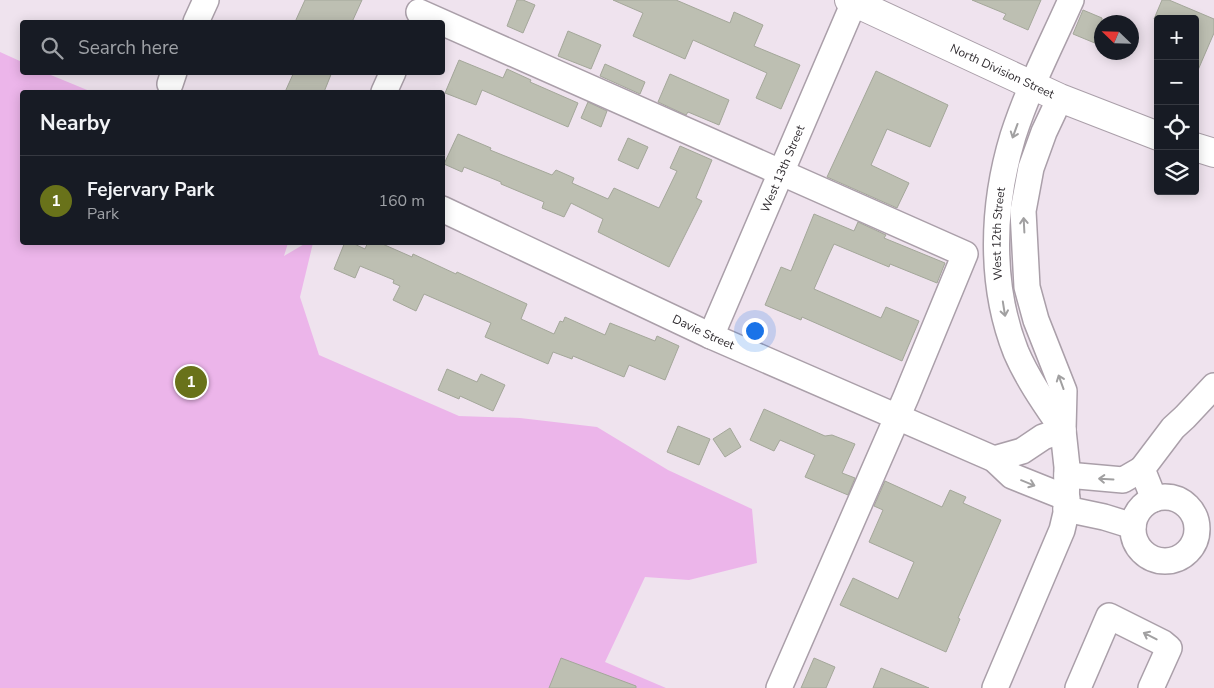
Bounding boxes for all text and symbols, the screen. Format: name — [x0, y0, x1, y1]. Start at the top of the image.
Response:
north arrow — [1094, 15, 1139, 60]
map controls — [1154, 15, 1199, 195]
button: + — [1154, 15, 1199, 60]
search box — [20, 20, 445, 75]
icon: search — [38, 34, 66, 62]
text: Search here — [78, 35, 179, 61]
street label: North Division Street — [948, 40, 1058, 103]
button: − — [1154, 60, 1199, 105]
button: locate — [1154, 105, 1199, 150]
text: Nearby — [40, 109, 110, 137]
street label: West 13th Street — [757, 122, 809, 215]
one-way arrow — [1010, 123, 1019, 138]
button: layers — [1154, 150, 1199, 195]
text: Fejervary Park — [87, 177, 214, 203]
street label: West 12th Street — [988, 185, 1009, 281]
text: 1 — [51, 190, 61, 212]
text: 160 m — [378, 190, 425, 212]
text: Park — [87, 203, 119, 225]
one-way arrow — [1019, 218, 1029, 234]
one-way arrow — [999, 300, 1009, 316]
street label: Davie Street — [670, 311, 738, 354]
your location — [742, 318, 768, 344]
pin: 1 — [175, 363, 207, 401]
one-way arrow — [1056, 375, 1065, 390]
one-way arrow — [1098, 475, 1114, 484]
one-way arrow — [1020, 478, 1035, 488]
one-way arrow — [1143, 631, 1158, 640]

